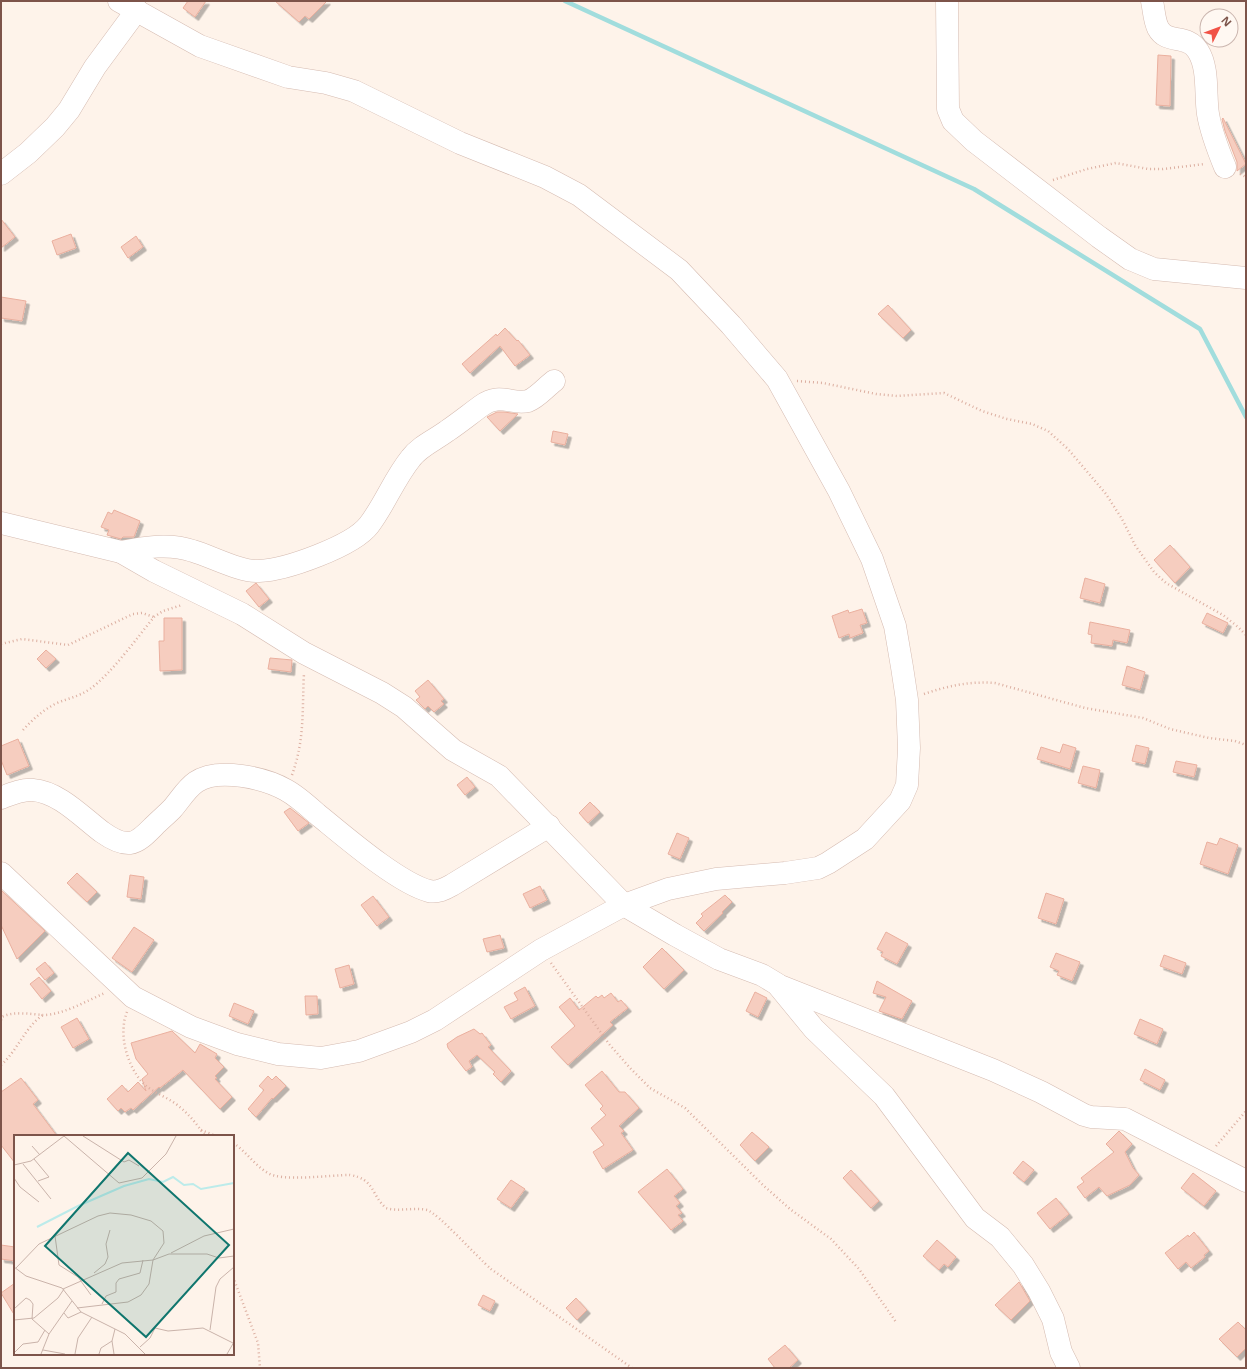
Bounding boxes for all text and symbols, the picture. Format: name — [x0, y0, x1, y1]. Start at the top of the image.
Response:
north arrow — [1199, 8, 1239, 48]
text: N — [1218, 13, 1235, 29]
inset map — [14, 1135, 234, 1355]

